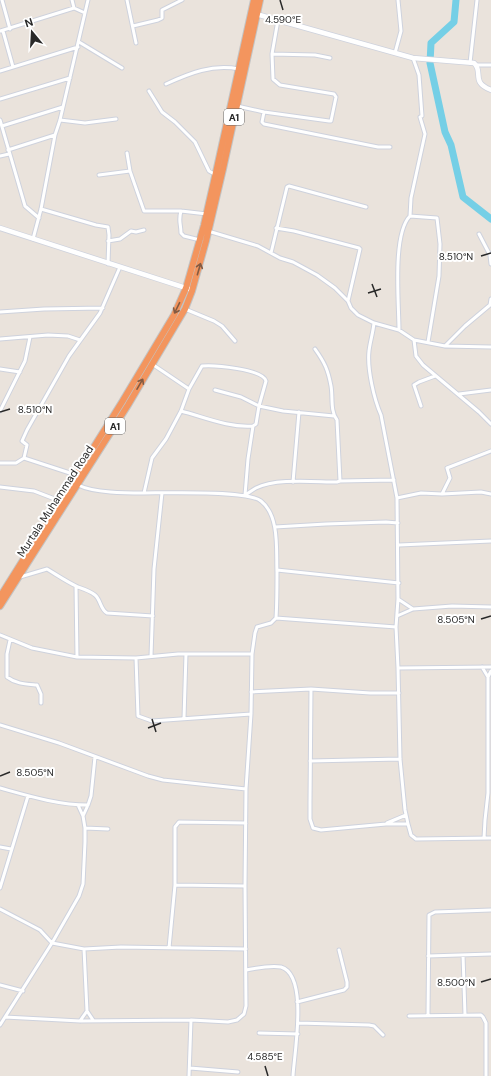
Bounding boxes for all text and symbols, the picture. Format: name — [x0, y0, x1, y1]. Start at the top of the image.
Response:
north arrow — [12, 12, 52, 52]
text: 4.590°E — [265, 13, 301, 26]
text: N — [23, 15, 35, 30]
road number: A1 — [224, 109, 244, 125]
text: 8.510°N — [439, 250, 473, 263]
one-way arrow — [196, 262, 203, 275]
one-way arrow — [173, 302, 180, 314]
one-way arrow — [137, 378, 145, 390]
text: 8.510°N — [18, 403, 52, 416]
road number: A1 — [105, 418, 125, 434]
street label: Murtala Muhammad Road — [14, 443, 96, 559]
text: 8.505°N — [437, 613, 475, 626]
text: 8.505°N — [16, 766, 54, 779]
text: 8.500°N — [437, 976, 475, 989]
text: 4.585°E — [247, 1050, 283, 1063]

